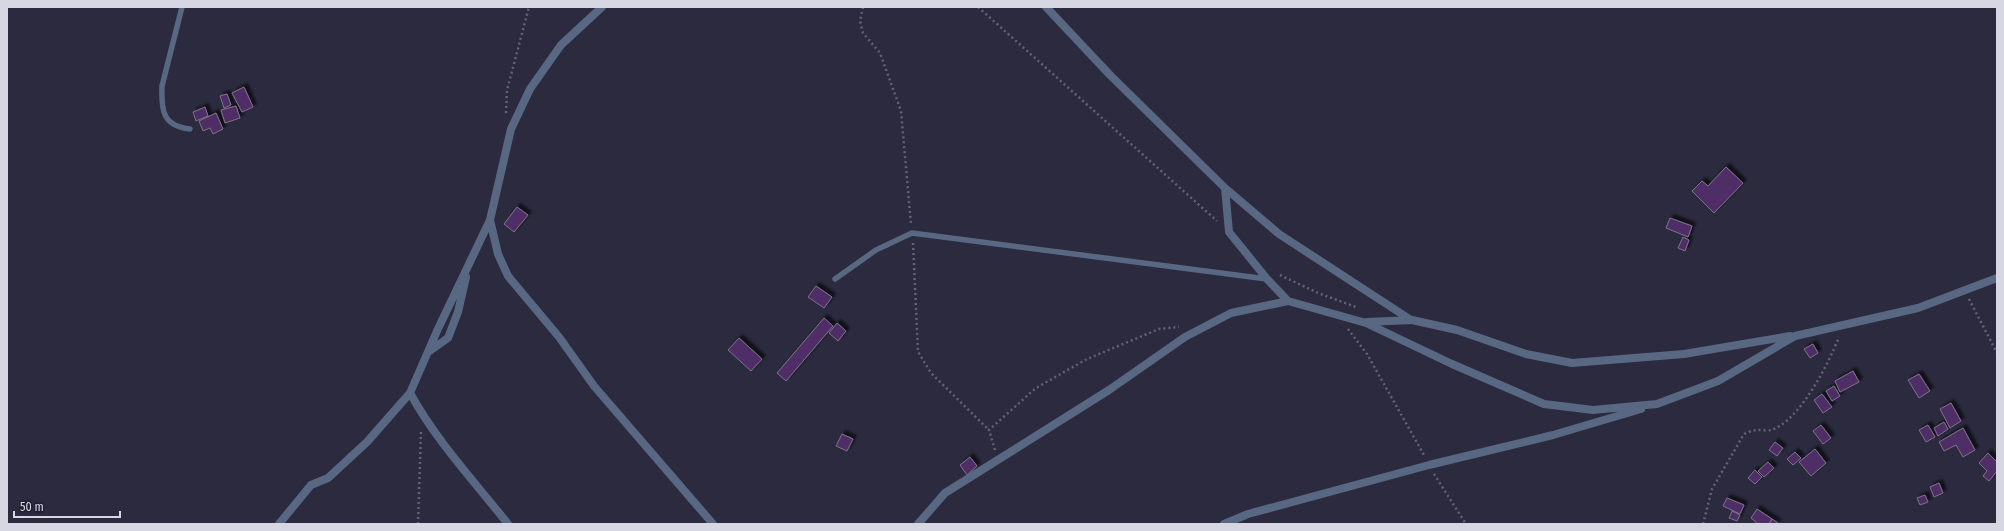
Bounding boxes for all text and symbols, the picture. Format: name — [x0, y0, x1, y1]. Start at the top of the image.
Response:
scale bar — [14, 493, 120, 519]
text: 50 m — [20, 500, 44, 514]

